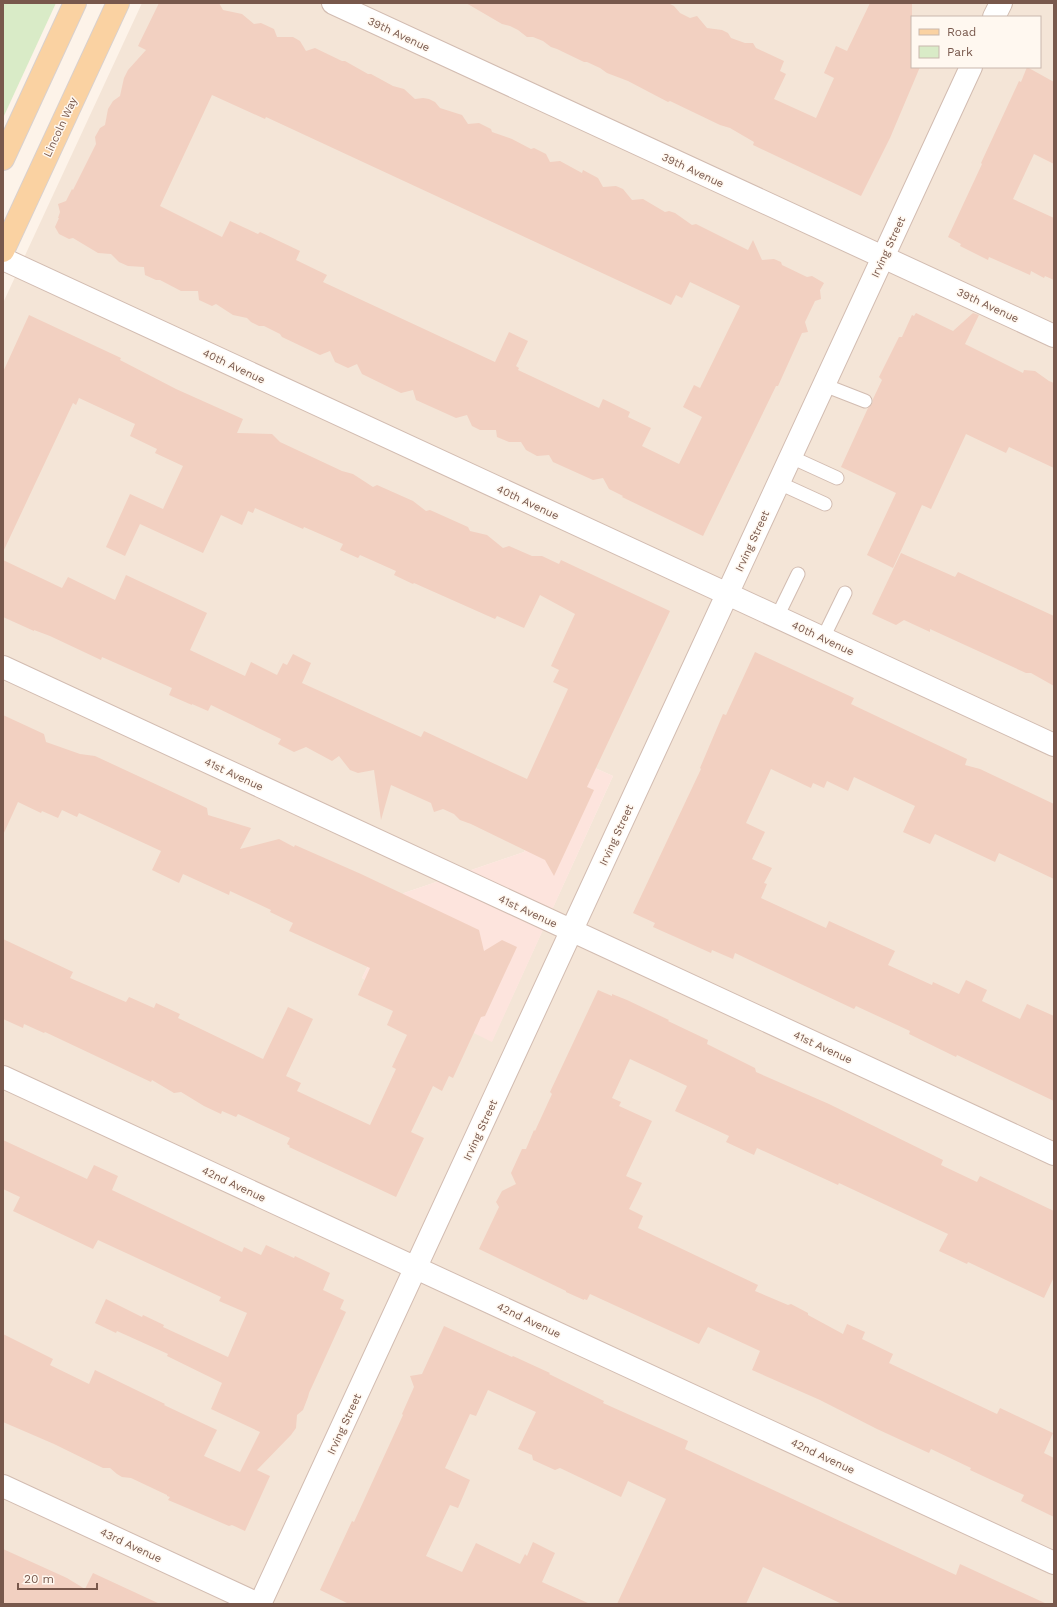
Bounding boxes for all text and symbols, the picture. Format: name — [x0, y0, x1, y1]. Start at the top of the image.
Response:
street label: 39th Avenue — [366, 14, 432, 54]
legend — [911, 16, 1041, 68]
text: Road — [947, 25, 976, 39]
text: Park — [947, 45, 973, 59]
street label: Lincoln Way — [41, 95, 80, 159]
street label: 39th Avenue — [660, 150, 726, 190]
street label: Irving Street — [869, 214, 908, 280]
street label: 39th Avenue — [955, 285, 1021, 325]
street label: 40th Avenue — [201, 346, 267, 387]
street label: 40th Avenue — [495, 482, 561, 523]
street label: Irving Street — [733, 508, 772, 574]
street label: 40th Avenue — [790, 618, 856, 659]
street label: 41st Avenue — [202, 755, 265, 794]
street label: Irving Street — [597, 802, 636, 868]
street label: 41st Avenue — [496, 892, 559, 931]
street label: 41st Avenue — [791, 1028, 854, 1067]
street label: Irving Street — [461, 1097, 500, 1163]
street label: 42nd Avenue — [200, 1164, 268, 1205]
street label: 42nd Avenue — [495, 1300, 563, 1341]
street label: Irving Street — [325, 1391, 364, 1457]
street label: 42nd Avenue — [789, 1436, 857, 1477]
street label: 43rd Avenue — [98, 1525, 164, 1565]
scale bar — [18, 1565, 97, 1591]
text: 20 m — [24, 1572, 54, 1586]

